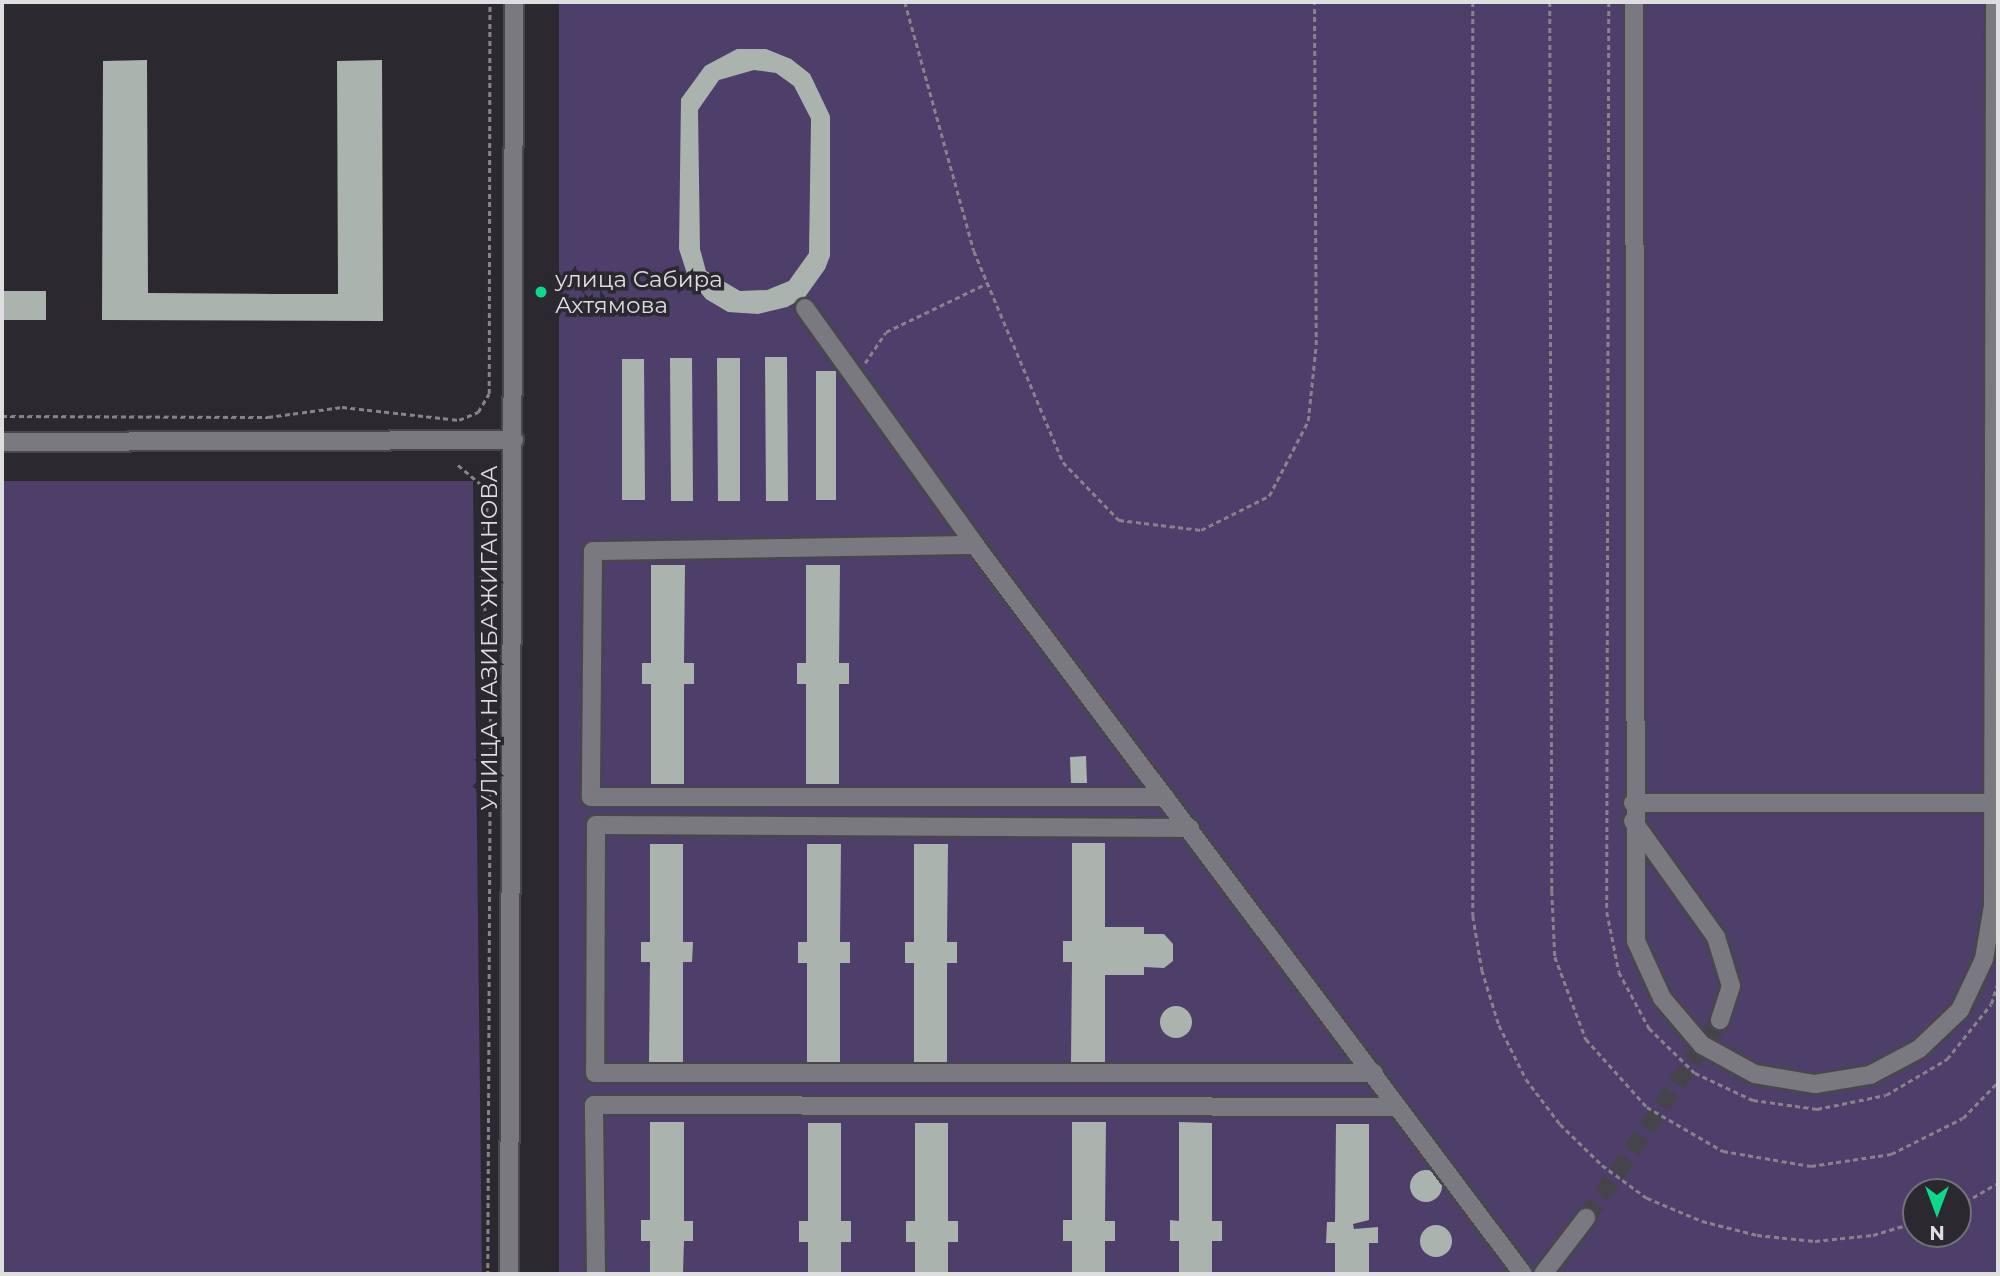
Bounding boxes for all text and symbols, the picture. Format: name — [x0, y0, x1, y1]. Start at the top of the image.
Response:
place label: улица Сабира Ахтямова — [555, 265, 723, 319]
marker: улица Сабира Ахтямова — [533, 284, 549, 300]
street label: УЛИЦА НАЗИБА ЖИГАНОВА — [475, 465, 503, 811]
north arrow — [1902, 1178, 1972, 1248]
text: N — [1929, 1221, 1945, 1244]

